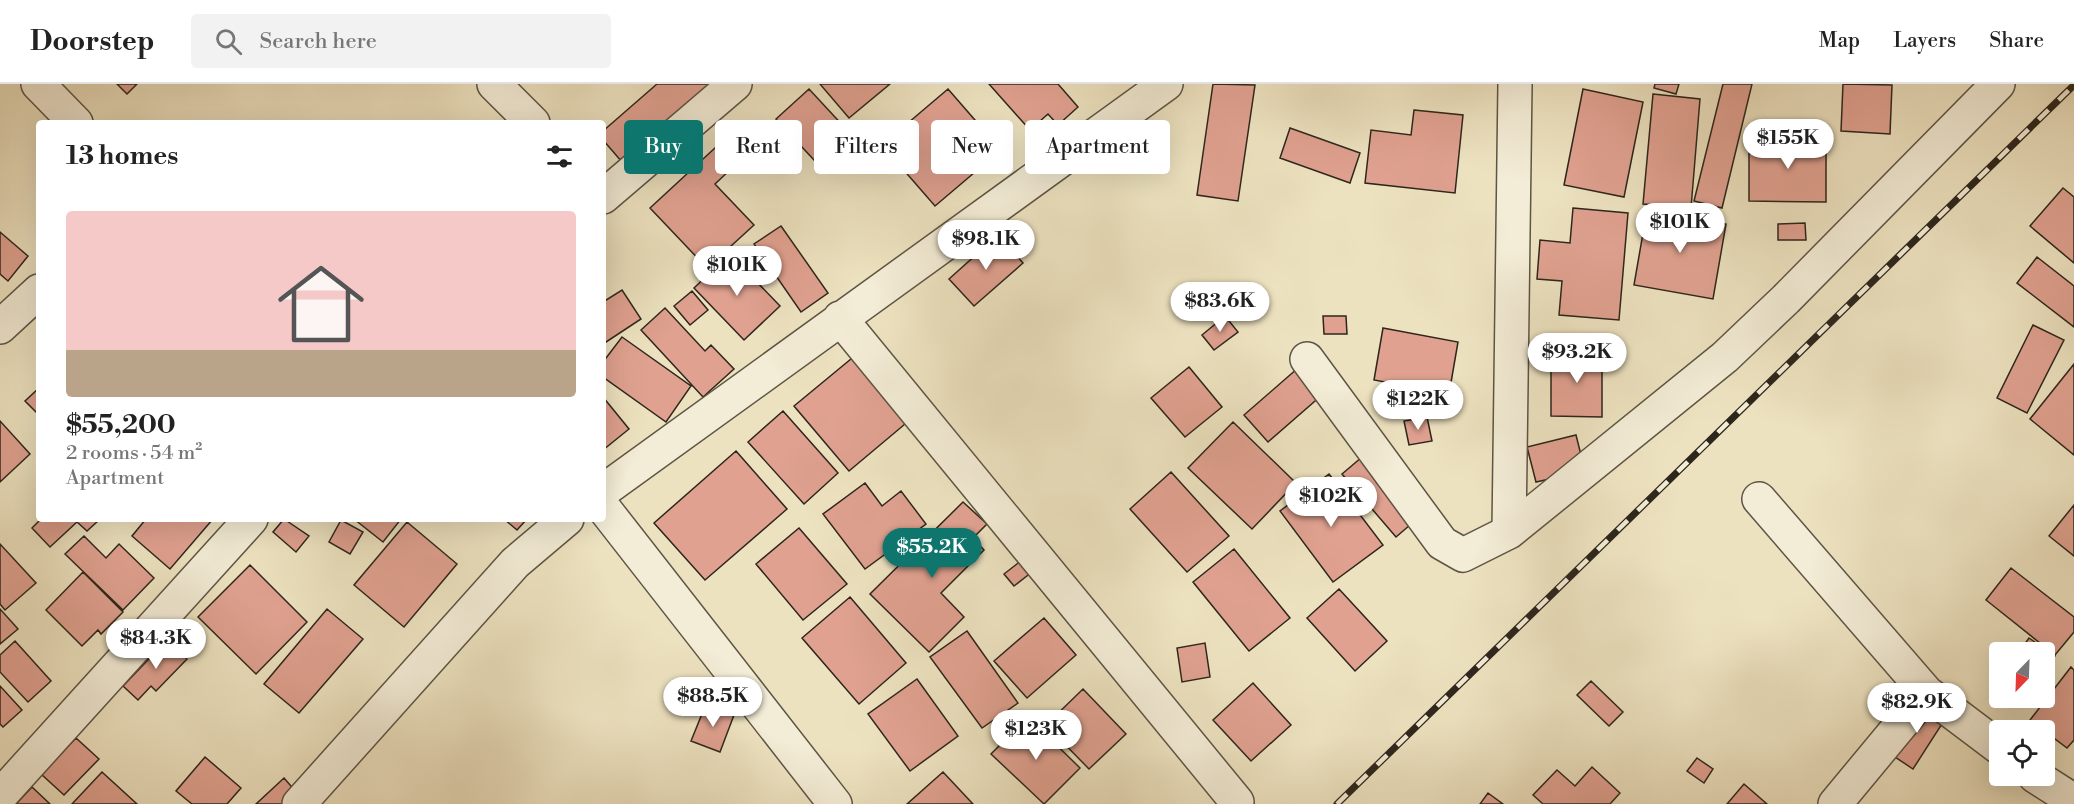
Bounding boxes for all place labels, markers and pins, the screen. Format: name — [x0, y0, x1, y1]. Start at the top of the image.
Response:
pin: $155K — [1746, 119, 1830, 170]
pin: $101K — [1638, 203, 1722, 254]
pin: $98.1K — [937, 220, 1035, 271]
pin: $101K — [695, 246, 779, 297]
pin: $83.6K — [1171, 282, 1269, 333]
pin: $93.2K — [1528, 333, 1626, 384]
pin: $122K — [1376, 380, 1460, 431]
pin: $102K — [1289, 477, 1373, 528]
pin: $55.2K — [883, 528, 981, 579]
pin: $84.3K — [107, 619, 205, 670]
pin: $88.5K — [664, 677, 762, 728]
pin: $82.9K — [1868, 683, 1966, 734]
pin: $123K — [994, 710, 1078, 761]

